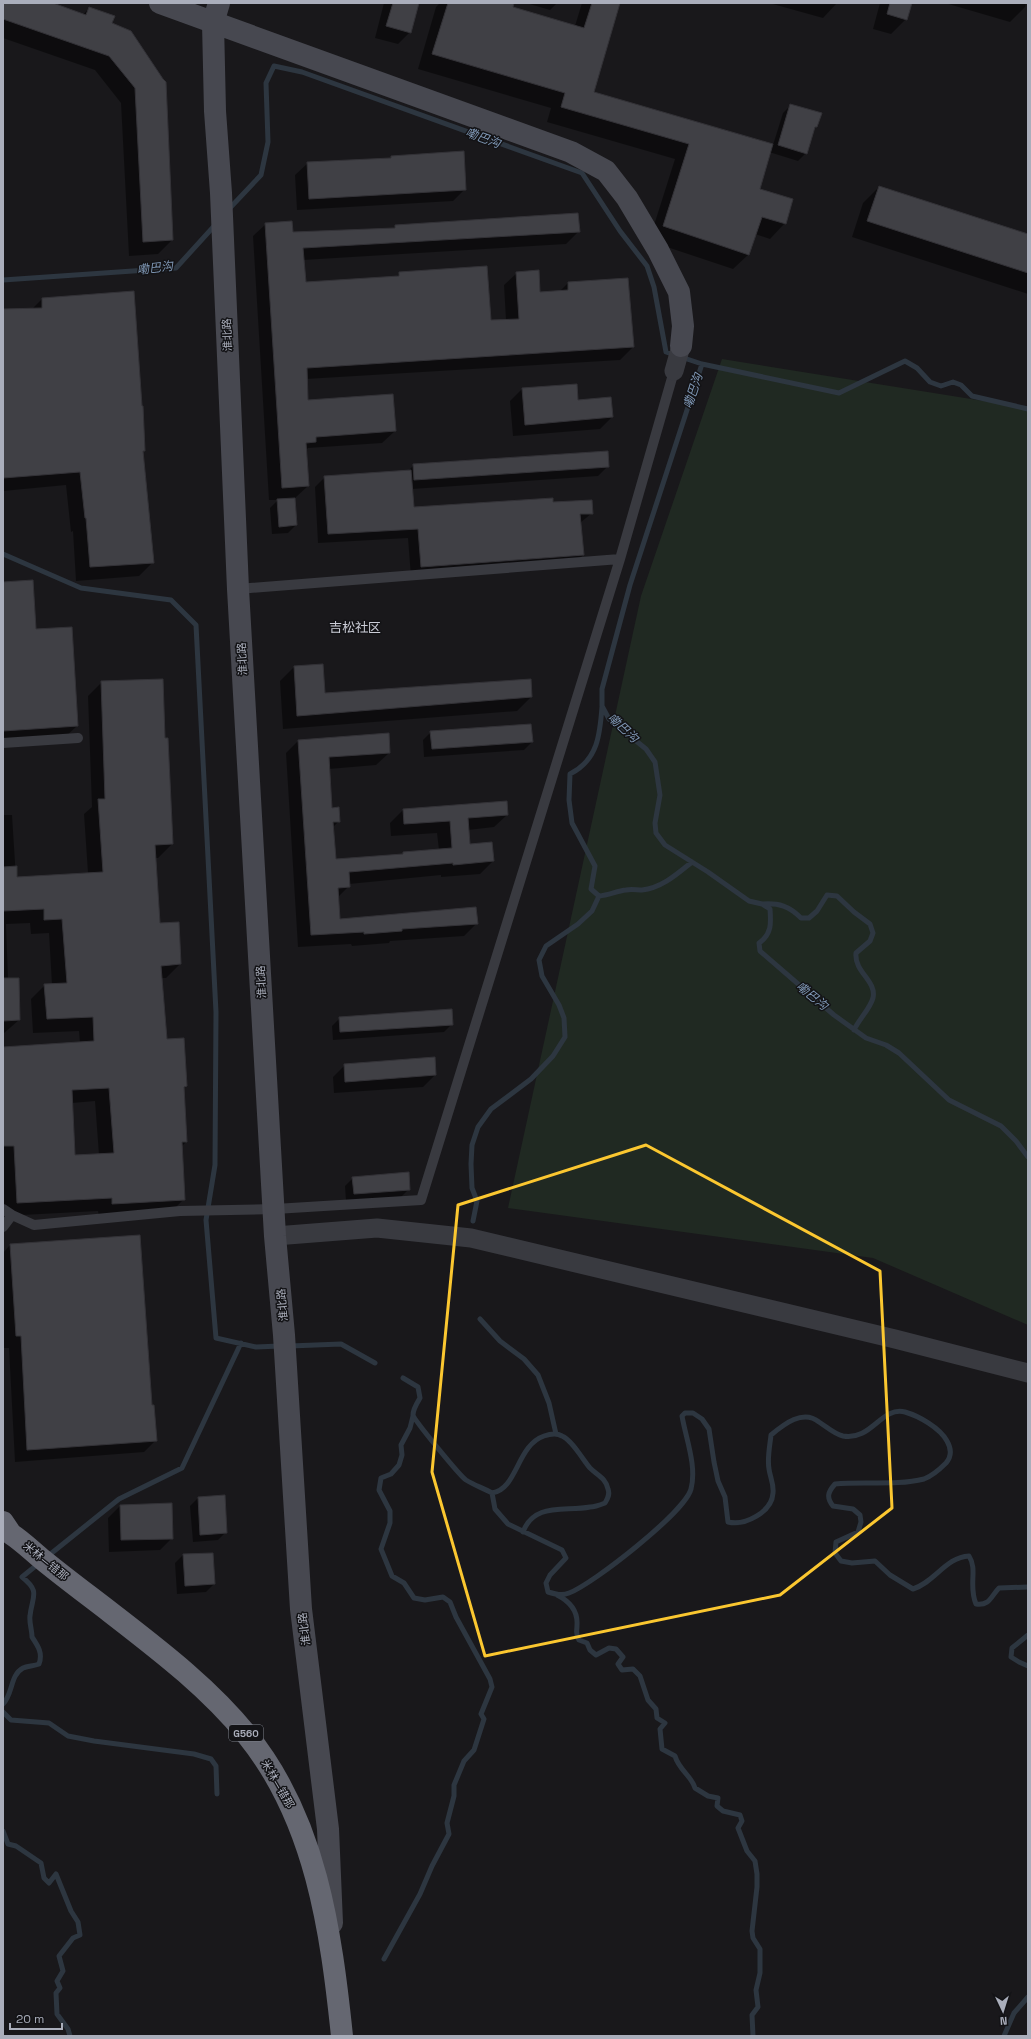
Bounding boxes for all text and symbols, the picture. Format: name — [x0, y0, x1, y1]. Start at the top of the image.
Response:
water label: 嘞巴沟 — [463, 124, 505, 152]
water label: 嘞巴沟 — [136, 258, 176, 278]
street label: 淮北路 — [219, 318, 235, 352]
water label: 嘞巴沟 — [680, 370, 707, 411]
district label: 吉松社区 — [329, 619, 381, 636]
street label: 淮北路 — [234, 642, 250, 676]
water label: 嘞巴沟 — [604, 710, 643, 747]
street label: 淮北路 — [253, 965, 269, 999]
water label: 嘞巴沟 — [793, 978, 833, 1015]
street label: 淮北路 — [274, 1288, 290, 1322]
street label: 米林—错那 — [21, 1539, 71, 1583]
street label: 淮北路 — [295, 1612, 313, 1646]
road number: G560 — [229, 1725, 263, 1741]
street label: 米林—错那 — [258, 1757, 298, 1811]
north arrow — [983, 1991, 1023, 2031]
scale bar — [10, 2005, 62, 2031]
text: 20 m — [16, 2011, 44, 2027]
text: N — [1000, 2014, 1008, 2028]

